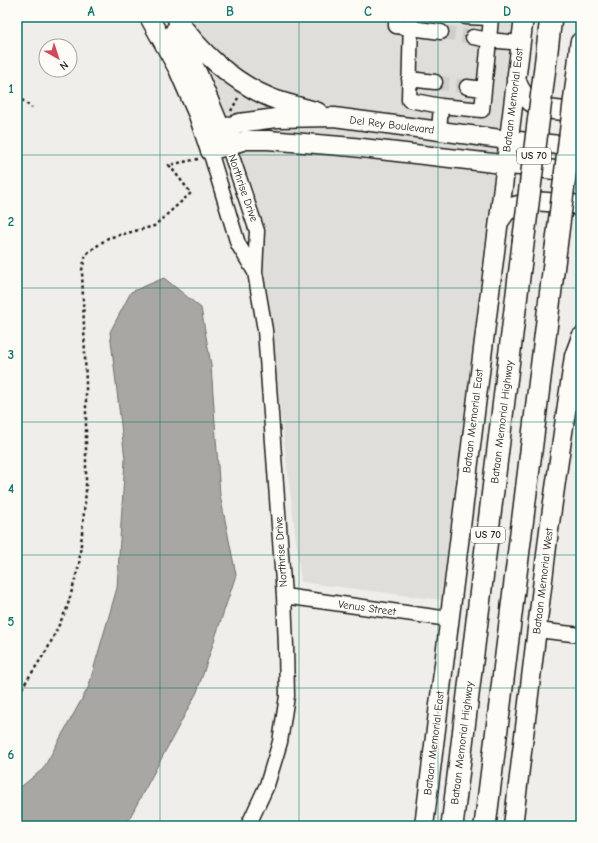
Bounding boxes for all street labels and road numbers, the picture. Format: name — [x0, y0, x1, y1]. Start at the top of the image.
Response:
street label: Bataan Memorial East — [500, 46, 526, 153]
street label: Del Rey Boulevard — [349, 113, 435, 137]
road number: US 70 — [517, 148, 551, 164]
street label: Northrise Drive — [225, 152, 261, 224]
street label: Bataan Memorial Highway — [488, 360, 516, 484]
street label: Bataan Memorial East — [460, 367, 486, 474]
street label: Northrise Drive — [272, 516, 290, 588]
street label: Bataan Memorial West — [530, 526, 556, 635]
road number: US 70 — [471, 527, 505, 543]
street label: Venus Street — [337, 598, 398, 619]
street label: Bataan Memorial Highway — [448, 681, 476, 805]
street label: Bataan Memorial East — [421, 689, 447, 796]

